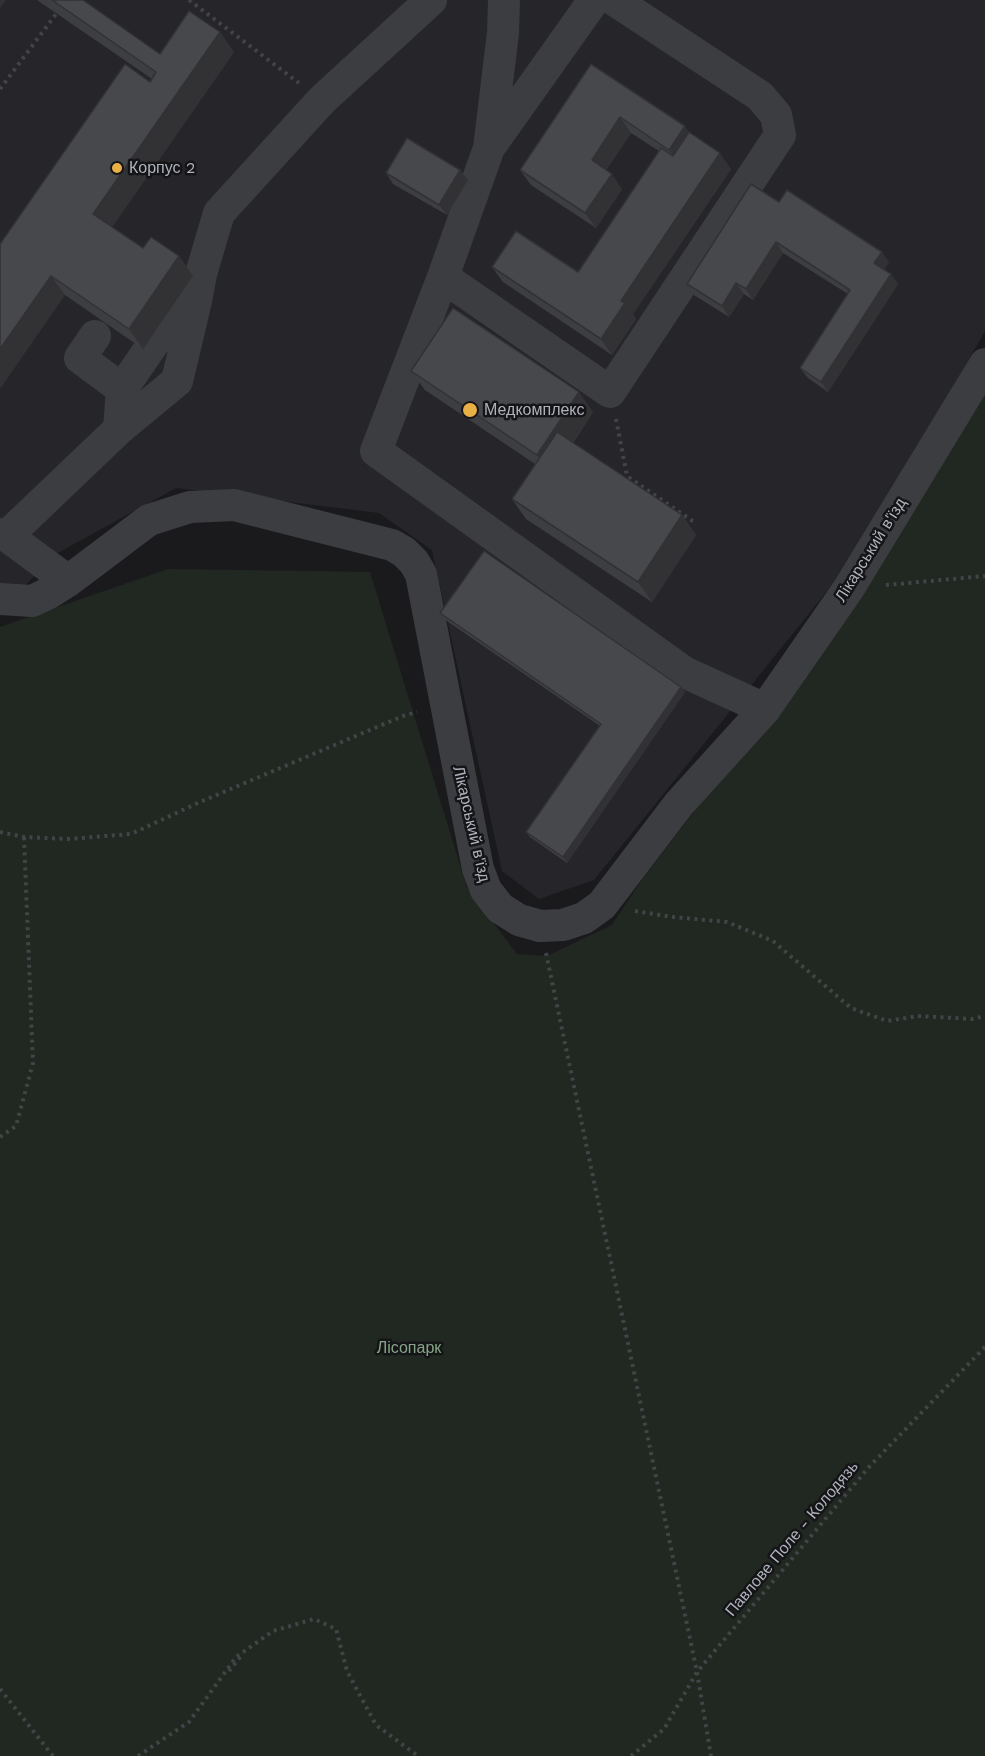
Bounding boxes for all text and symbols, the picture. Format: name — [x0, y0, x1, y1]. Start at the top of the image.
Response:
place label: Корпус 2 — [129, 158, 195, 178]
marker: Корпус 2 — [110, 161, 124, 175]
place label: Медкомплекс — [484, 400, 585, 420]
marker: Медкомплекс — [461, 401, 479, 419]
street label: Лікарський в'їзд — [831, 495, 911, 605]
street label: Лікарський в'їзд — [448, 764, 494, 884]
park label: Лісопарк — [377, 1338, 441, 1358]
street label: Павлове Поле - Колодязь — [721, 1458, 863, 1620]

